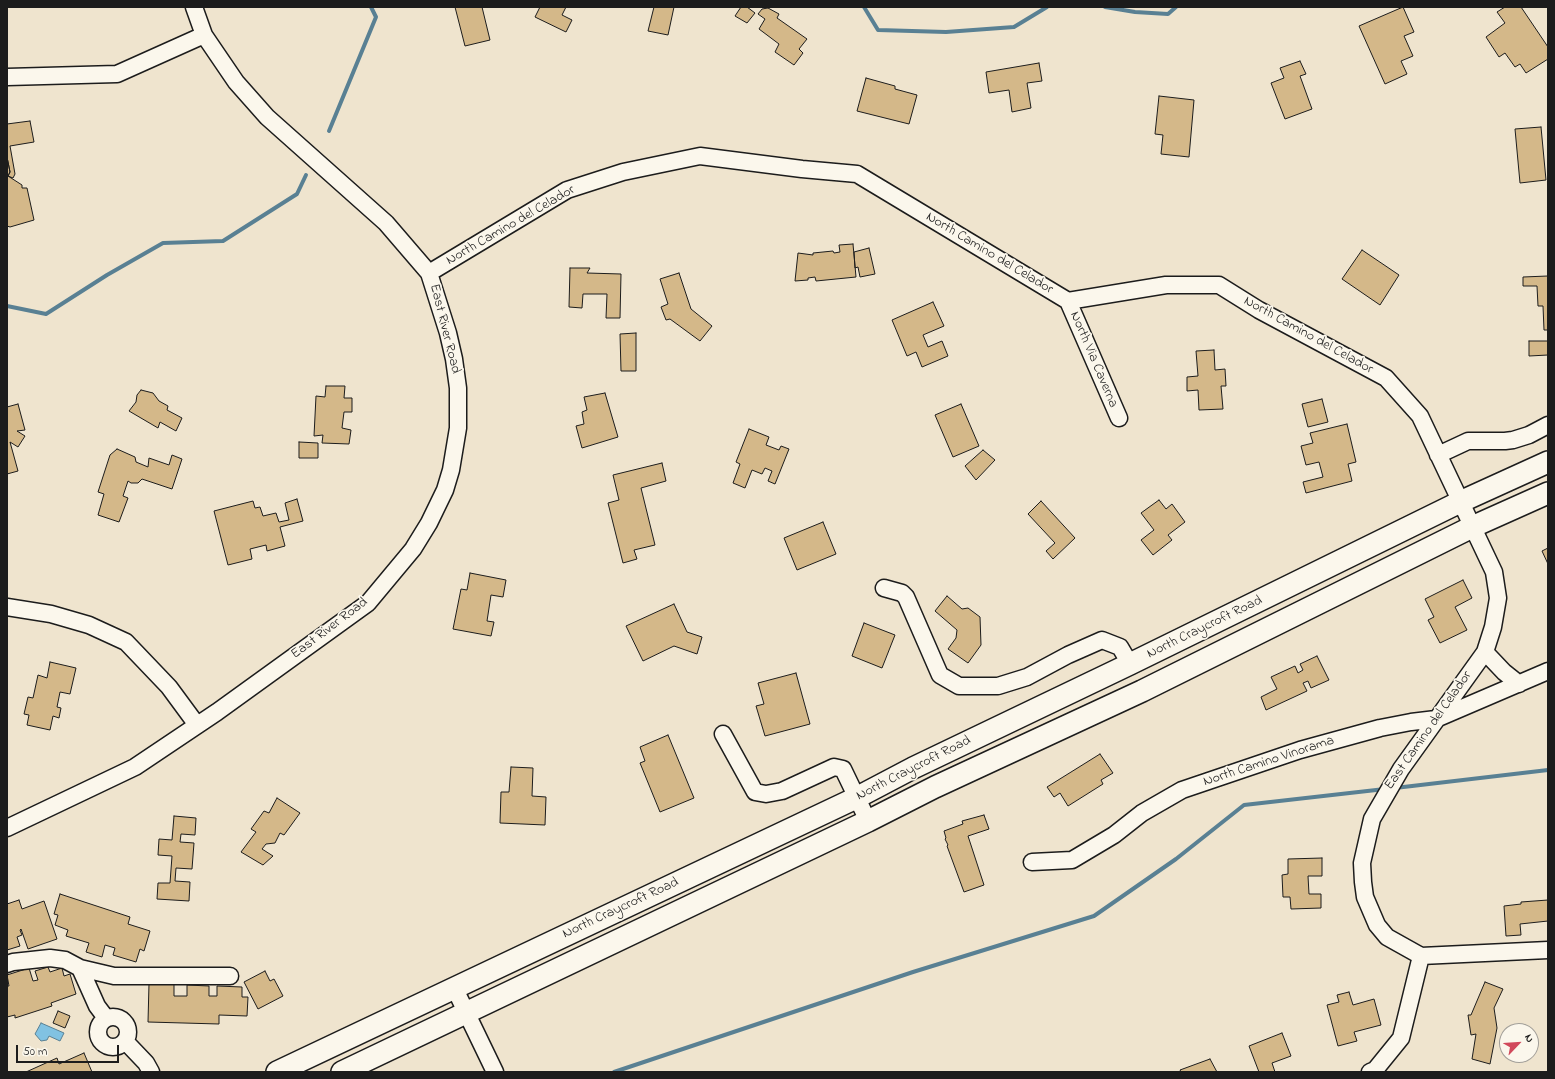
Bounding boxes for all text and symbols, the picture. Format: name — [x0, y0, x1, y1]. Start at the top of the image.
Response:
street label: North Camino del Celador — [444, 182, 578, 270]
street label: North Camino del Celador — [922, 209, 1056, 299]
street label: East River Road — [425, 282, 463, 376]
street label: North Camino del Celador — [1240, 293, 1376, 379]
street label: North Via Caverna — [1065, 309, 1121, 411]
street label: North Craycroft Road — [1145, 593, 1265, 663]
street label: East River Road — [288, 595, 372, 663]
street label: East Camino del Celador — [1382, 668, 1476, 794]
street label: North Craycroft Road — [854, 733, 974, 805]
street label: North Camino Vinorama — [1201, 733, 1337, 791]
street label: North Craycroft Road — [560, 875, 682, 943]
north arrow — [1499, 1023, 1539, 1063]
text: N — [1520, 1032, 1538, 1045]
scale bar — [18, 1037, 121, 1063]
text: 50 m — [23, 1043, 47, 1061]

